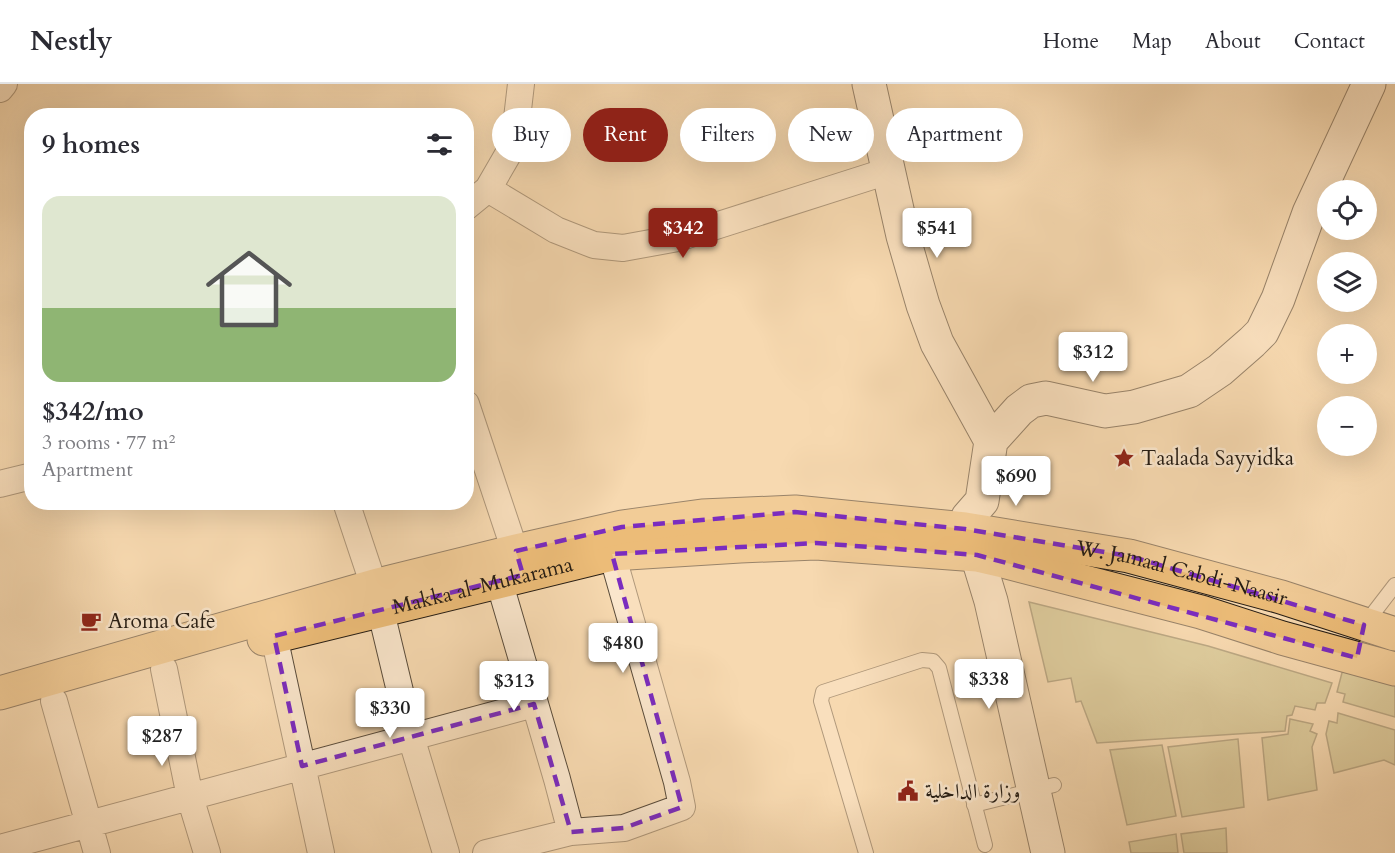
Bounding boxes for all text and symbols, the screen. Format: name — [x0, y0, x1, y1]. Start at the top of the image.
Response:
text: Nestly — [30, 22, 113, 60]
text: Home — [1043, 27, 1099, 56]
text: Map — [1132, 27, 1172, 56]
text: About — [1205, 27, 1261, 56]
text: Contact — [1294, 27, 1365, 56]
chip: Buy — [492, 108, 571, 162]
chip: Rent — [583, 108, 668, 162]
chip: Filters — [680, 108, 776, 162]
chip: New — [788, 108, 874, 162]
chip: Apartment — [886, 108, 1023, 162]
text: 9 homes — [42, 127, 140, 162]
icon: filters — [423, 128, 456, 161]
map controls — [1317, 180, 1377, 456]
button: locate — [1317, 180, 1377, 240]
pin: $342 — [647, 208, 719, 259]
pin: $541 — [901, 208, 973, 259]
text: $342 — [663, 214, 703, 241]
text: $541 — [917, 214, 957, 241]
icon: home — [195, 235, 303, 343]
button: layers — [1317, 252, 1377, 312]
button: + — [1317, 324, 1377, 384]
pin: $312 — [1057, 332, 1129, 383]
text: $312 — [1073, 338, 1113, 365]
text: $342/mo — [42, 394, 144, 429]
button: − — [1317, 396, 1377, 456]
text: 3 rooms · 77 m² — [42, 429, 175, 456]
place label: Taalada Sayyidka — [1141, 444, 1294, 473]
place icon: Taalada Sayyidka — [1112, 446, 1136, 470]
text: Apartment — [42, 456, 133, 483]
pin: $690 — [980, 456, 1052, 507]
text: $690 — [996, 462, 1036, 489]
street label: W. Jamaal Cabdi-Naasir — [1073, 533, 1291, 613]
street label: Makka al-Mukarama — [389, 550, 576, 622]
place label: Aroma Cafe — [108, 607, 216, 636]
cafe icon: Aroma Cafe — [79, 609, 103, 633]
pin: $480 — [587, 623, 659, 674]
text: $480 — [603, 629, 643, 656]
pin: $338 — [953, 659, 1025, 710]
pin: $313 — [478, 661, 550, 712]
text: $338 — [969, 665, 1009, 692]
text: $313 — [494, 667, 534, 694]
pin: $330 — [354, 688, 426, 739]
text: $330 — [370, 694, 410, 721]
pin: $287 — [126, 716, 198, 767]
text: $287 — [142, 722, 182, 749]
place label: وزارة الداخلية — [925, 777, 1020, 806]
public building icon: وزارة الداخلية — [896, 779, 920, 803]

